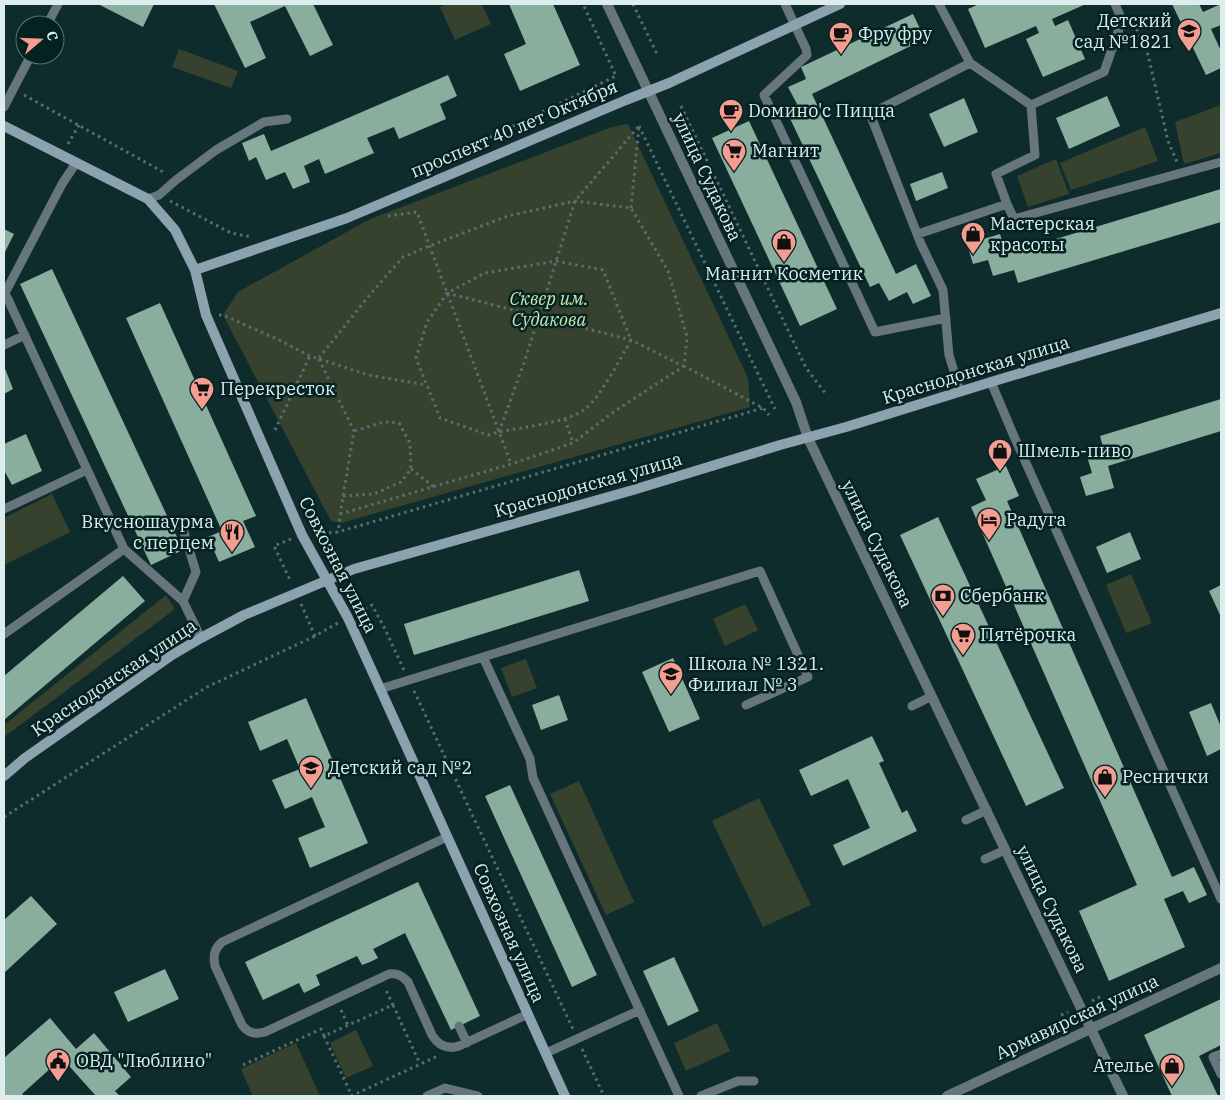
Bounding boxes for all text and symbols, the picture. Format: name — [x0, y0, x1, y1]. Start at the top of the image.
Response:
place label: Детский сад №1821 — [1074, 9, 1172, 53]
north arrow — [15, 15, 65, 65]
school or university icon: Детский сад №1821 — [1176, 18, 1202, 52]
cafe icon: Фру фру — [828, 21, 854, 55]
place label: Фру фру — [858, 22, 933, 45]
text: С — [42, 28, 62, 43]
street label: проспект 40 лет Октября — [407, 74, 621, 183]
cafe icon: Dомино'с Пицца — [718, 98, 744, 132]
place label: Dомино'с Пицца — [748, 99, 895, 122]
street label: улица Судакова — [668, 109, 747, 245]
supermarket icon: Магнит — [721, 138, 747, 172]
place label: Магнит — [752, 139, 819, 162]
place label: Мастерская красоты — [990, 212, 1095, 256]
shop icon: Мастерская красоты — [960, 221, 986, 255]
shop icon: Магнит Косметик — [771, 229, 797, 263]
place label: Магнит Косметик — [705, 262, 864, 285]
park label: Сквер им. Судакова — [509, 287, 589, 331]
street label: Краснодонская улица — [880, 330, 1072, 409]
supermarket icon: Перекресток — [189, 376, 215, 410]
place label: Перекресток — [220, 377, 336, 400]
shop icon: Шмель-пиво — [987, 438, 1013, 472]
place label: Шмель-пиво — [1018, 439, 1131, 462]
street label: Краснодонская улица — [491, 447, 685, 522]
street label: улица Судакова — [837, 476, 918, 612]
street label: Совхозная улица — [294, 493, 383, 637]
hotel icon: Радуга — [976, 507, 1002, 541]
place label: Радуга — [1006, 508, 1066, 531]
place label: Вкусношаурма с перцем — [81, 510, 214, 554]
restaurant icon: Вкусношаурма с перцем — [219, 519, 245, 553]
bank icon: Сбербанк — [930, 583, 956, 617]
place label: Сбербанк — [960, 584, 1045, 607]
street label: Краснодонская улица — [27, 614, 201, 741]
supermarket icon: Пятёрочка — [950, 622, 976, 656]
place label: Пятёрочка — [980, 623, 1076, 646]
place label: Школа № 1321. Филиал № 3 — [688, 652, 824, 696]
school or university icon: Школа № 1321. Филиал № 3 — [658, 661, 684, 695]
school or university icon: Детский сад №2 — [298, 755, 324, 789]
place label: Детский сад №2 — [328, 756, 472, 779]
shop icon: Реснички — [1092, 764, 1118, 798]
place label: Реснички — [1122, 765, 1209, 788]
street label: улица Судакова — [1012, 841, 1093, 977]
street label: Совхозная улица — [468, 860, 551, 1006]
street label: Армавирская улица — [992, 969, 1162, 1064]
public building icon: ОВД "Люблино" — [45, 1048, 71, 1082]
place label: ОВД "Люблино" — [76, 1049, 212, 1072]
shop icon: Ателье — [1159, 1053, 1185, 1087]
place label: Ателье — [1093, 1054, 1154, 1077]

